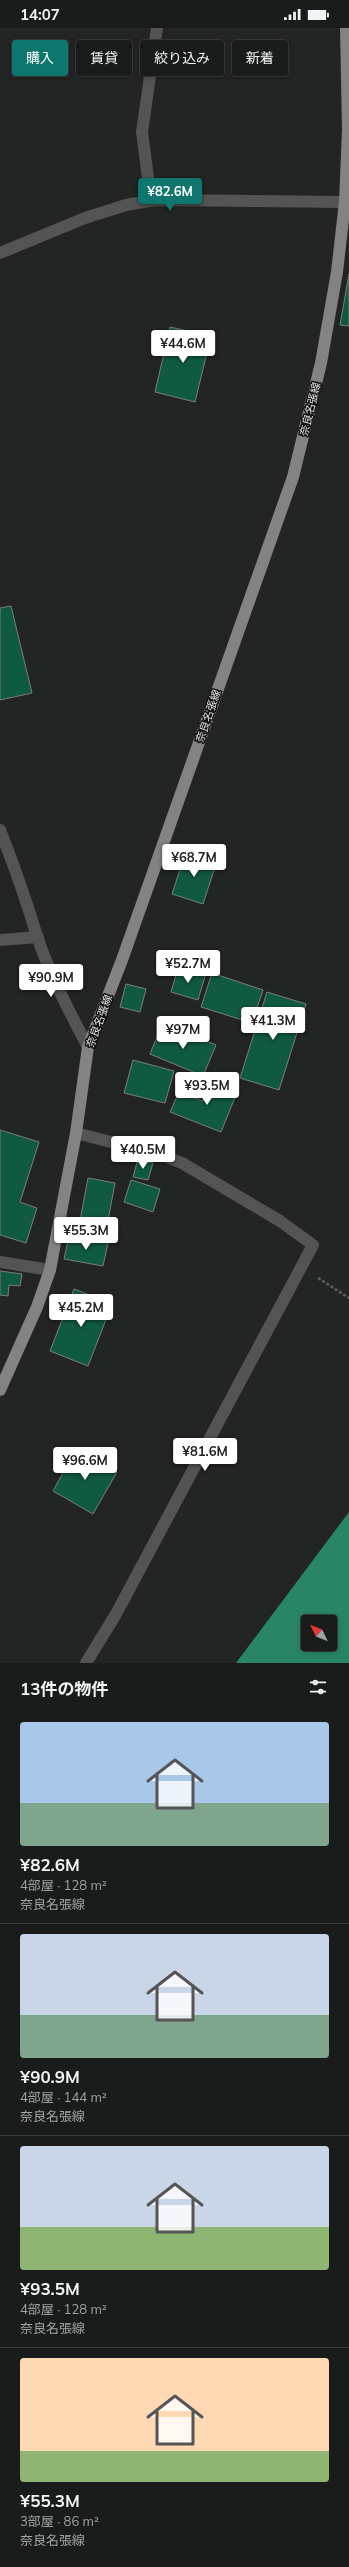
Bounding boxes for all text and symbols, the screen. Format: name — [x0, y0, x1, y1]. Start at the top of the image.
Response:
text: 14:07 — [20, 5, 60, 24]
chip: 購入 — [12, 40, 68, 76]
chip: 賃貸 — [76, 40, 132, 76]
chip: 絞り込み — [140, 40, 224, 76]
chip: 新着 — [232, 40, 288, 76]
pin: ¥82.6M — [137, 178, 203, 212]
text: ¥82.6M — [147, 183, 193, 199]
pin: ¥44.6M — [150, 330, 216, 364]
text: ¥44.6M — [160, 335, 206, 351]
street label: 奈良名張線 — [297, 381, 323, 437]
street label: 奈良名張線 — [192, 688, 224, 744]
pin: ¥68.7M — [161, 844, 227, 878]
text: ¥68.7M — [171, 849, 217, 865]
pin: ¥52.7M — [155, 950, 221, 984]
text: ¥52.7M — [165, 955, 211, 971]
pin: ¥90.9M — [18, 964, 84, 998]
text: ¥90.9M — [28, 969, 74, 985]
street label: 奈良名張線 — [83, 993, 115, 1049]
pin: ¥41.3M — [240, 1007, 306, 1041]
text: ¥41.3M — [250, 1012, 296, 1028]
pin: ¥97M — [159, 1016, 207, 1050]
text: ¥97M — [166, 1021, 200, 1037]
pin: ¥93.5M — [174, 1072, 240, 1106]
text: ¥93.5M — [184, 1077, 230, 1093]
pin: ¥40.5M — [110, 1136, 176, 1170]
text: ¥40.5M — [120, 1141, 166, 1157]
pin: ¥55.3M — [53, 1217, 119, 1251]
text: ¥55.3M — [63, 1222, 109, 1238]
pin: ¥45.2M — [48, 1294, 114, 1328]
text: ¥45.2M — [58, 1299, 104, 1315]
pin: ¥81.6M — [172, 1438, 238, 1472]
text: ¥81.6M — [182, 1443, 228, 1459]
pin: ¥96.6M — [52, 1447, 118, 1481]
text: ¥96.6M — [62, 1452, 108, 1468]
north arrow — [301, 1615, 337, 1651]
map controls — [301, 1615, 337, 1651]
icon: filters — [307, 1676, 329, 1698]
text: 13件の物件 — [20, 1678, 108, 1699]
icon: home — [139, 1748, 211, 1820]
text: ¥82.6M — [20, 1854, 80, 1875]
text: 4部屋 · 128 m² — [20, 1877, 107, 1893]
text: 奈良名張線 — [20, 1896, 85, 1912]
icon: home — [139, 1960, 211, 2032]
text: ¥90.9M — [20, 2066, 80, 2087]
text: 4部屋 · 144 m² — [20, 2089, 107, 2105]
text: 奈良名張線 — [20, 2108, 85, 2124]
icon: home — [139, 2172, 211, 2244]
text: ¥93.5M — [20, 2278, 80, 2299]
text: 4部屋 · 128 m² — [20, 2301, 107, 2317]
text: 奈良名張線 — [20, 2320, 85, 2336]
icon: home — [139, 2384, 211, 2456]
text: ¥55.3M — [20, 2490, 80, 2511]
text: 3部屋 · 86 m² — [20, 2513, 99, 2529]
text: 奈良名張線 — [20, 2532, 85, 2548]

